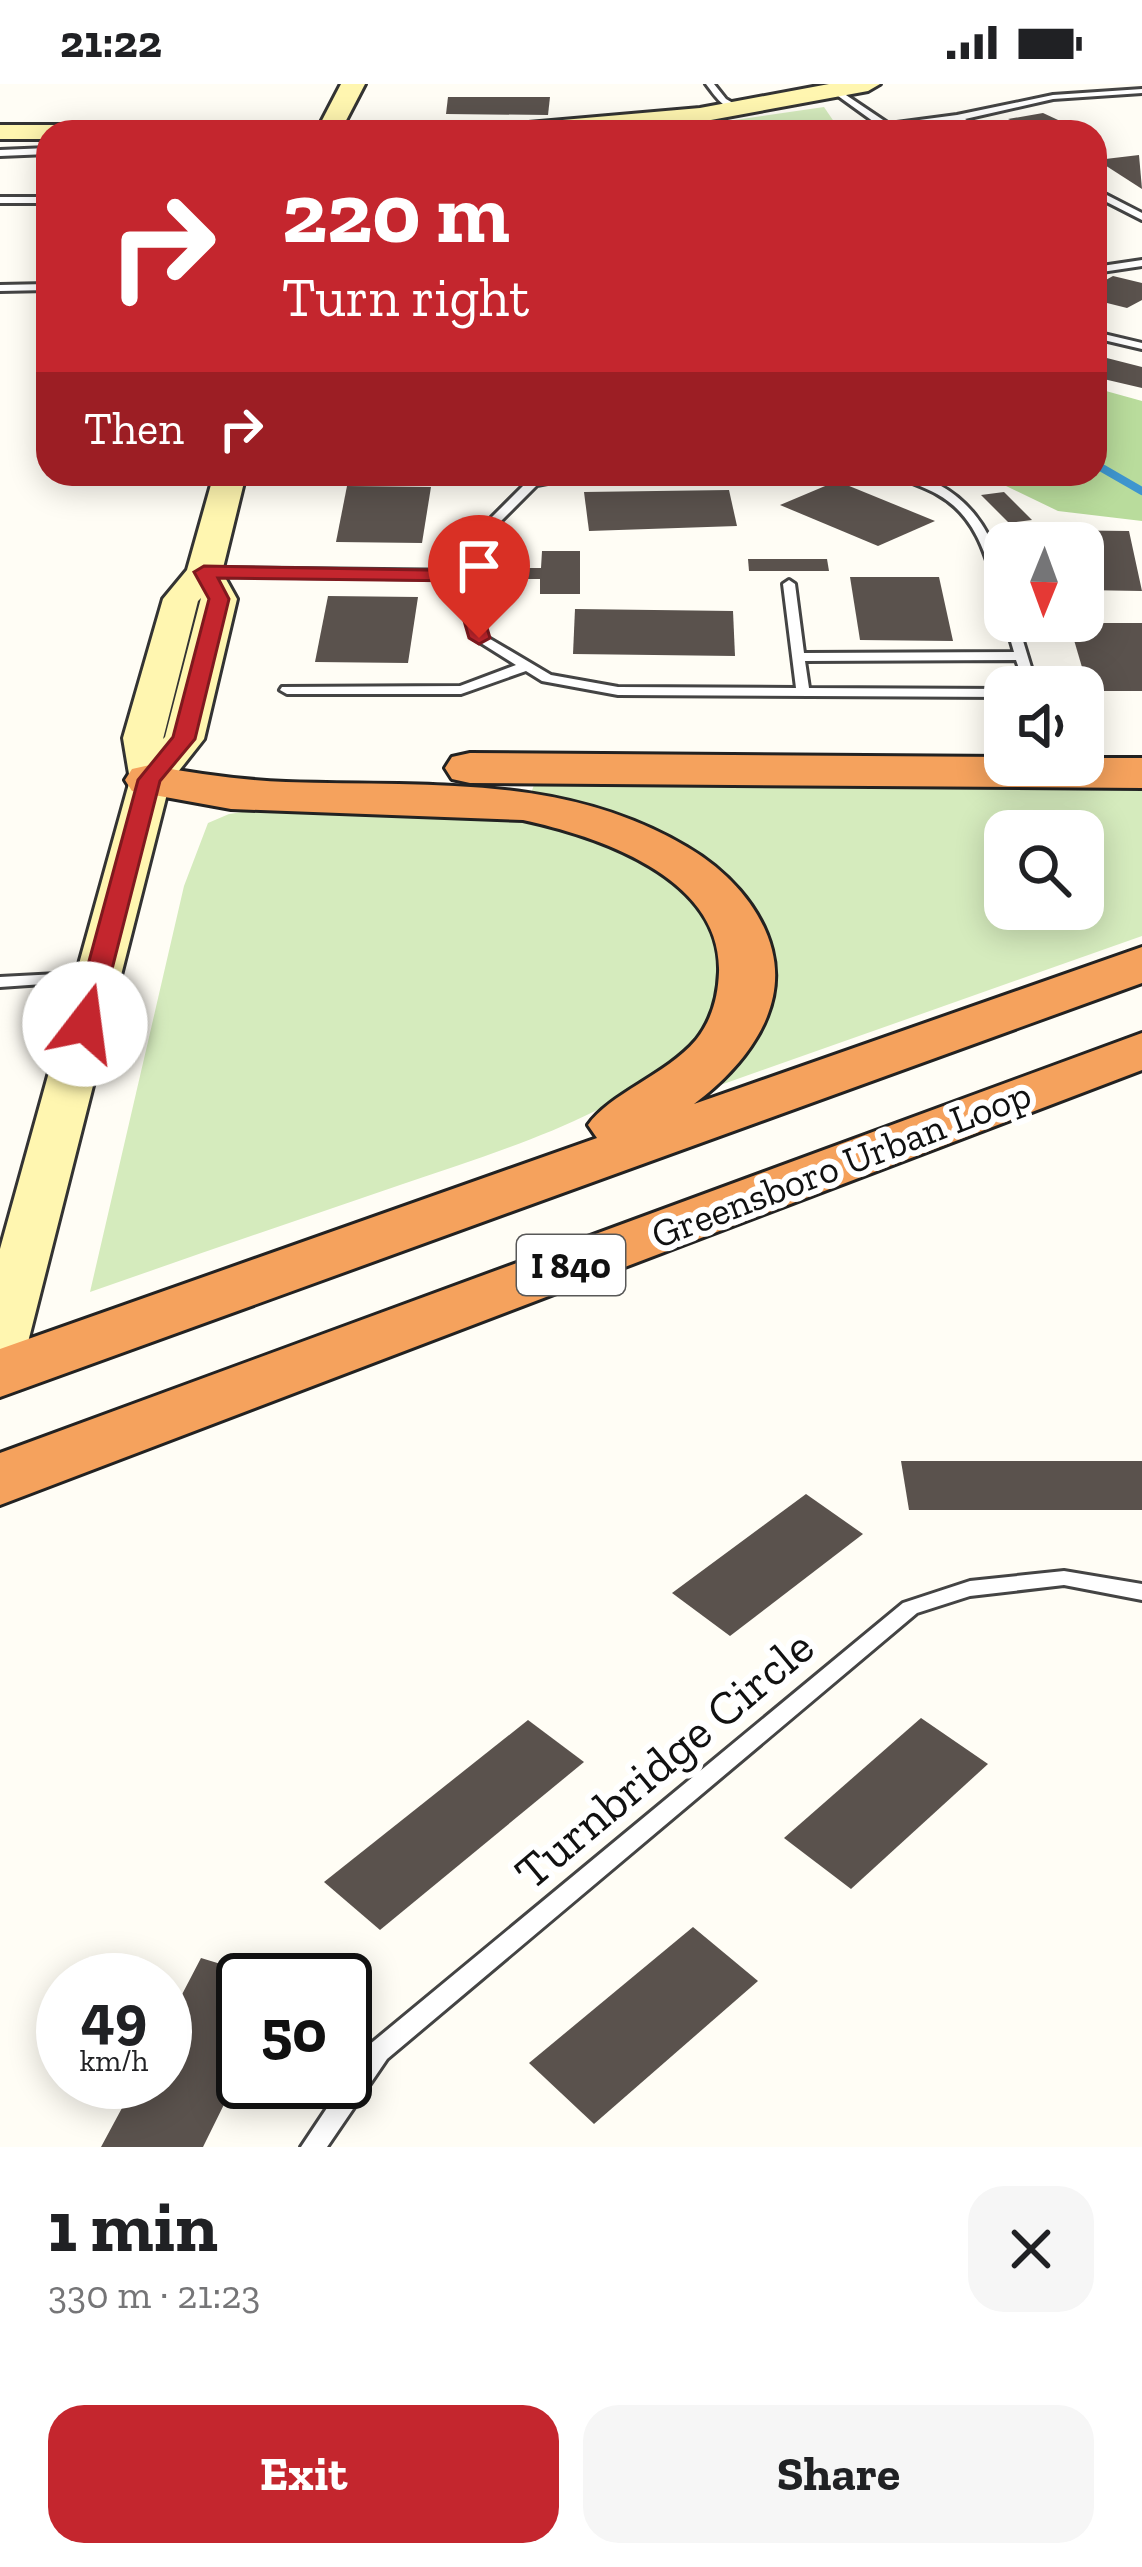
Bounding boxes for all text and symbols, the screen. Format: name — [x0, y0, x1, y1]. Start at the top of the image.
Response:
text: 21:22 — [60, 15, 162, 69]
text: 220 m — [282, 163, 510, 264]
icon: right — [84, 168, 240, 324]
text: Turn right — [282, 265, 529, 330]
icon: right — [208, 396, 274, 462]
text: Then — [84, 402, 184, 456]
pin — [428, 515, 530, 638]
north arrow — [984, 522, 1104, 642]
map controls — [984, 522, 1104, 930]
icon: arrive — [446, 533, 512, 599]
button: sound — [984, 666, 1104, 786]
button: search — [984, 810, 1104, 930]
position arrow — [22, 961, 148, 1087]
street label: Greensboro Urban Loop — [645, 1070, 1037, 1258]
road number: I 840 — [517, 1235, 625, 1295]
street label: Turnbridge Circle — [503, 1618, 825, 1900]
speed limit sign: 50 — [216, 1953, 372, 2109]
text: 49 — [81, 1980, 147, 2052]
text: km/h — [80, 2043, 148, 2079]
text: 1 min — [48, 2183, 218, 2269]
button: close — [968, 2186, 1094, 2312]
text: 330 m · 21:23 — [48, 2271, 260, 2318]
button: Exit — [48, 2405, 559, 2543]
button: Share — [583, 2405, 1094, 2543]

